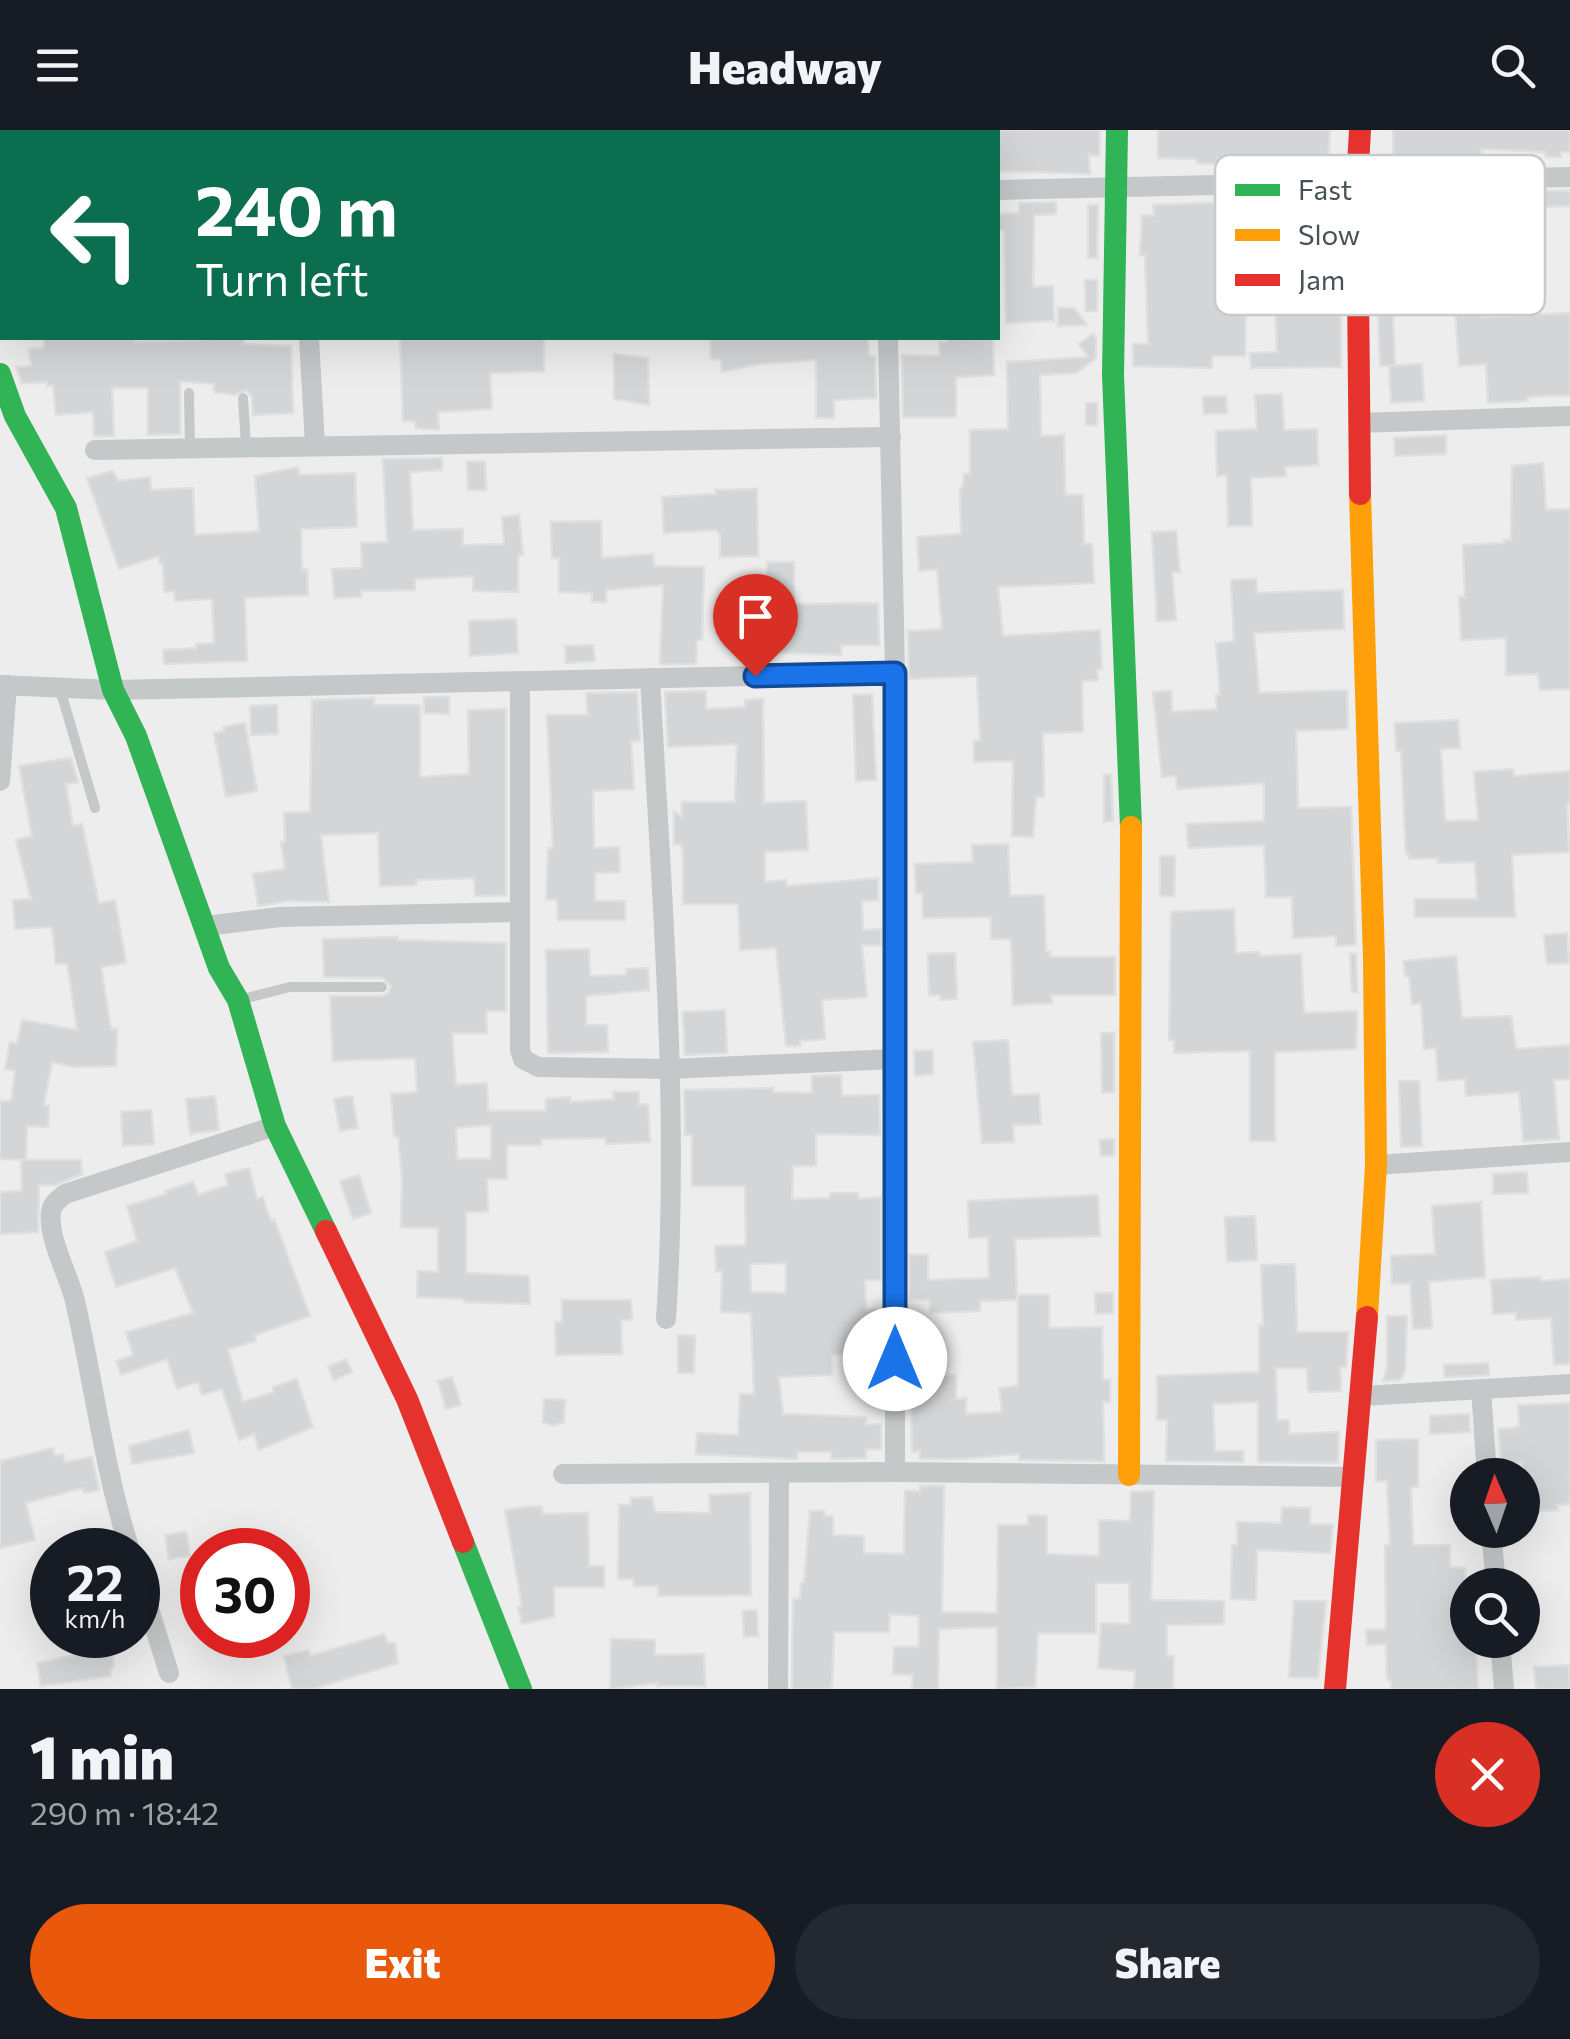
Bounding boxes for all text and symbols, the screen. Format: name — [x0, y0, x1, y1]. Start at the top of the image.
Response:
icon: menu — [30, 38, 85, 93]
text: Headway — [688, 38, 882, 93]
icon: search — [1485, 38, 1540, 93]
legend — [1215, 155, 1545, 315]
text: 240 m — [195, 165, 398, 250]
icon: left — [30, 170, 160, 300]
text: Fast — [1298, 172, 1352, 206]
text: Slow — [1298, 217, 1360, 251]
text: Turn left — [195, 250, 369, 305]
text: Jam — [1298, 262, 1345, 296]
pin — [713, 574, 798, 677]
icon: arrive — [728, 589, 783, 644]
position arrow — [843, 1307, 947, 1411]
north arrow — [1450, 1458, 1540, 1548]
map controls — [1450, 1458, 1540, 1658]
speed limit sign: 30 — [180, 1528, 310, 1658]
text: 22 — [67, 1550, 123, 1611]
button: search — [1450, 1568, 1540, 1658]
text: km/h — [65, 1603, 125, 1633]
text: 1 min — [30, 1718, 174, 1791]
button: close — [1435, 1722, 1540, 1827]
text: 290 m · 18:42 — [30, 1792, 219, 1832]
button: Exit — [30, 1904, 775, 2019]
button: Share — [795, 1904, 1540, 2019]

